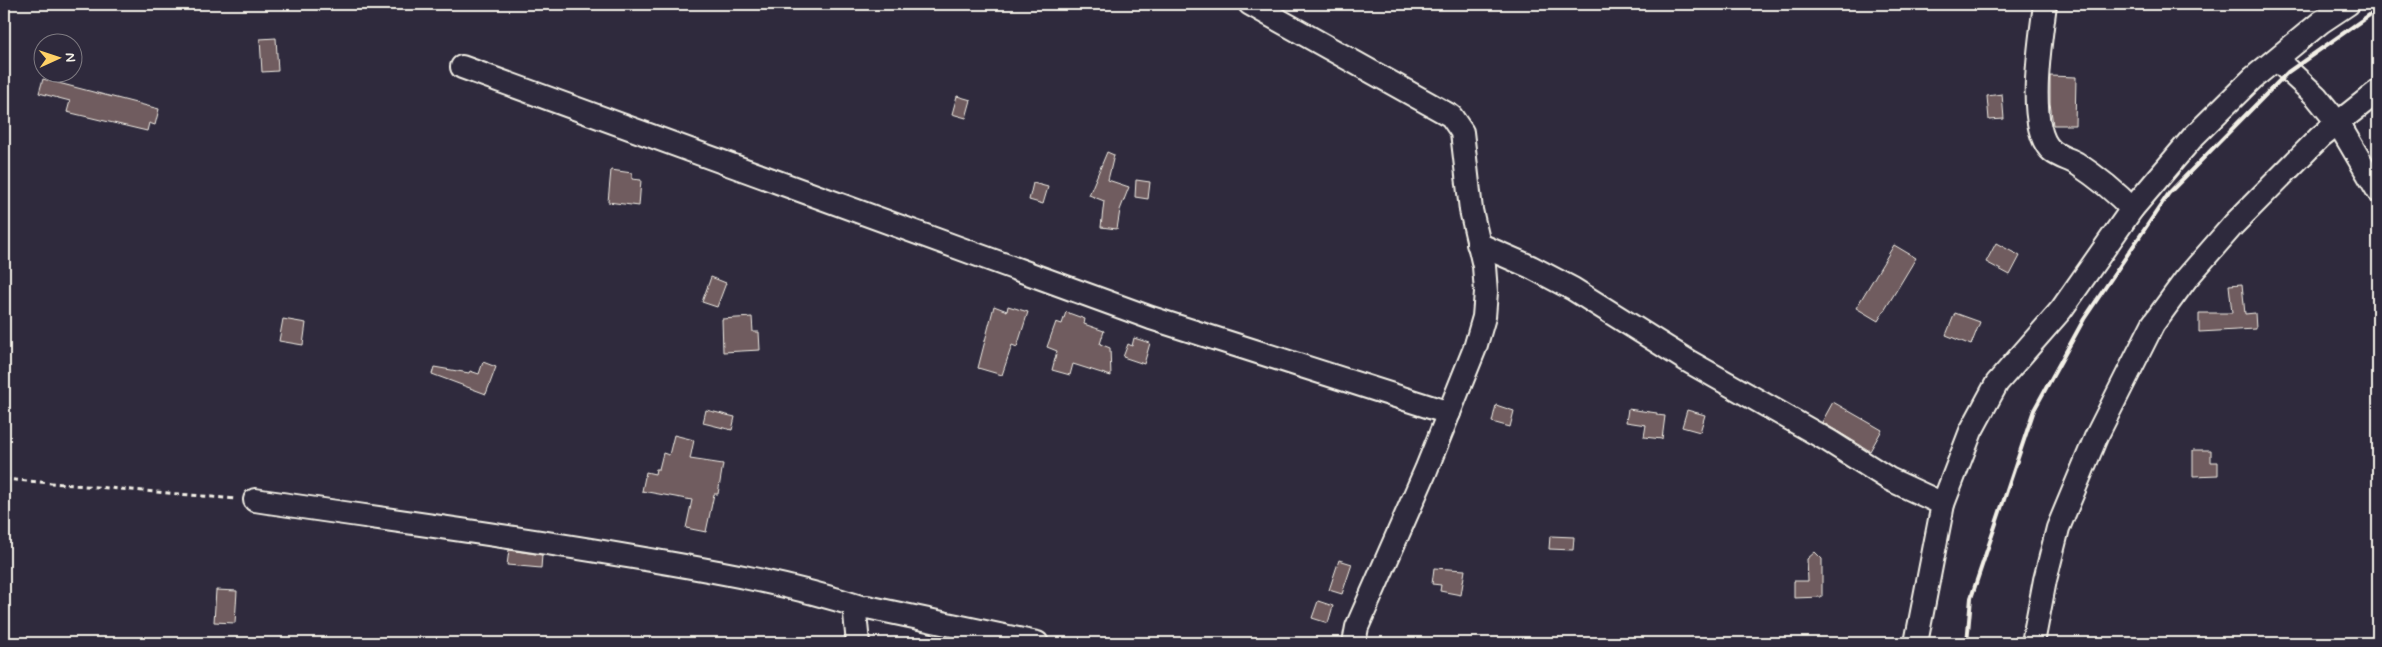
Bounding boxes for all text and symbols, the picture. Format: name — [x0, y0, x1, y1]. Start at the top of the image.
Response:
north arrow — [32, 32, 82, 82]
text: N — [61, 52, 79, 63]

